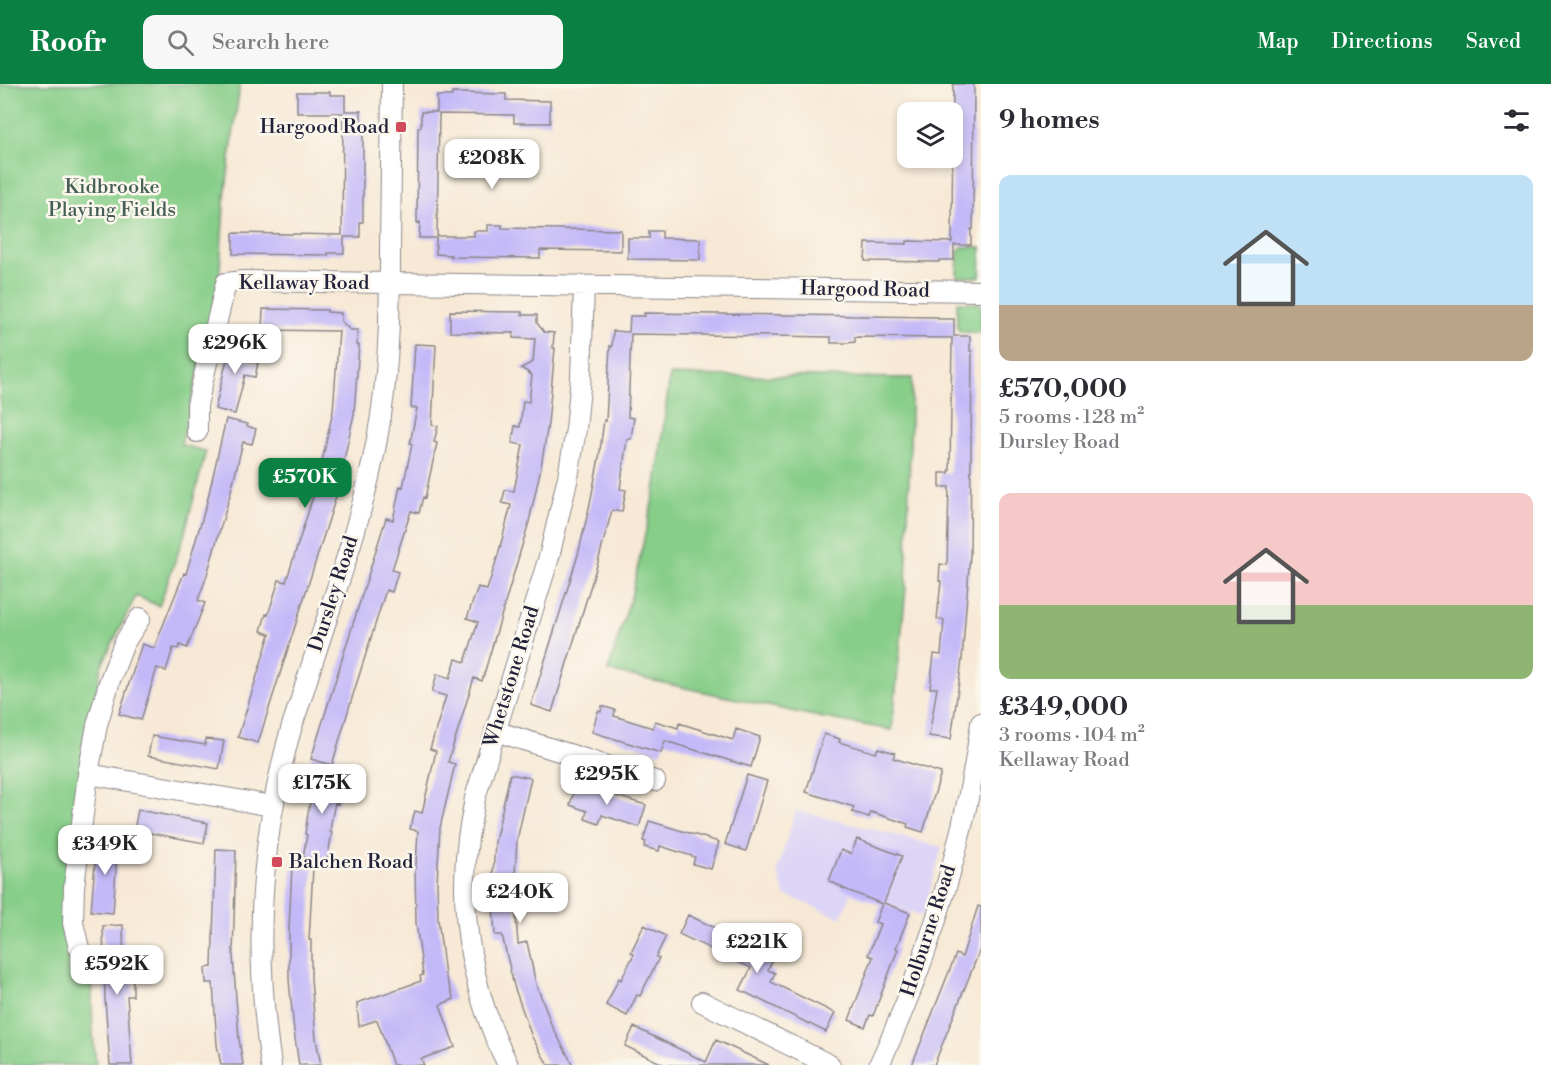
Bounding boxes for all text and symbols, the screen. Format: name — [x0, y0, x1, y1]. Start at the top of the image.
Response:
search box — [143, 15, 563, 69]
text: Roofr — [30, 25, 107, 60]
icon: search — [164, 26, 197, 59]
text: Search here — [212, 29, 329, 56]
text: Map — [1257, 29, 1299, 55]
text: Directions — [1332, 29, 1433, 55]
text: Saved — [1466, 29, 1521, 55]
map controls — [897, 102, 963, 168]
button: layers — [897, 102, 963, 168]
text: 9 homes — [999, 104, 1100, 136]
icon: filters — [1500, 104, 1533, 137]
place label: Hargood Road — [260, 115, 390, 140]
marker: Hargood Road — [394, 120, 408, 134]
pin: £208K — [450, 139, 534, 190]
text: £208K — [458, 146, 526, 171]
park label: Kidbrooke Playing Fields — [48, 175, 176, 223]
icon: home — [1212, 214, 1320, 322]
street label: Kellaway Road — [239, 271, 370, 296]
street label: Hargood Road — [800, 276, 931, 304]
pin: £296K — [193, 324, 277, 375]
text: £296K — [202, 331, 268, 356]
text: £570,000 — [999, 373, 1127, 405]
text: 5 rooms · 128 m² — [999, 405, 1144, 430]
text: Dursley Road — [999, 430, 1120, 455]
pin: £570K — [263, 458, 347, 509]
text: £570K — [273, 465, 337, 490]
street label: Dursley Road — [303, 532, 365, 655]
icon: home — [1212, 532, 1320, 640]
street label: Whetstone Road — [478, 603, 546, 752]
text: £349,000 — [999, 691, 1128, 723]
text: 3 rooms · 104 m² — [999, 723, 1145, 748]
text: Kellaway Road — [999, 748, 1130, 773]
pin: £295K — [565, 755, 649, 806]
text: £295K — [575, 762, 639, 787]
pin: £175K — [280, 764, 364, 815]
text: £175K — [292, 771, 352, 796]
pin: £349K — [63, 825, 147, 876]
text: £349K — [72, 832, 138, 857]
place label: Balchen Road — [288, 850, 414, 875]
marker: Balchen Road — [270, 855, 284, 869]
street label: Holburne Road — [896, 861, 962, 1000]
pin: £240K — [478, 873, 562, 924]
text: £240K — [486, 880, 554, 905]
pin: £221K — [715, 923, 799, 974]
text: £221K — [726, 930, 788, 955]
pin: £592K — [75, 945, 159, 996]
text: £592K — [85, 952, 149, 977]

